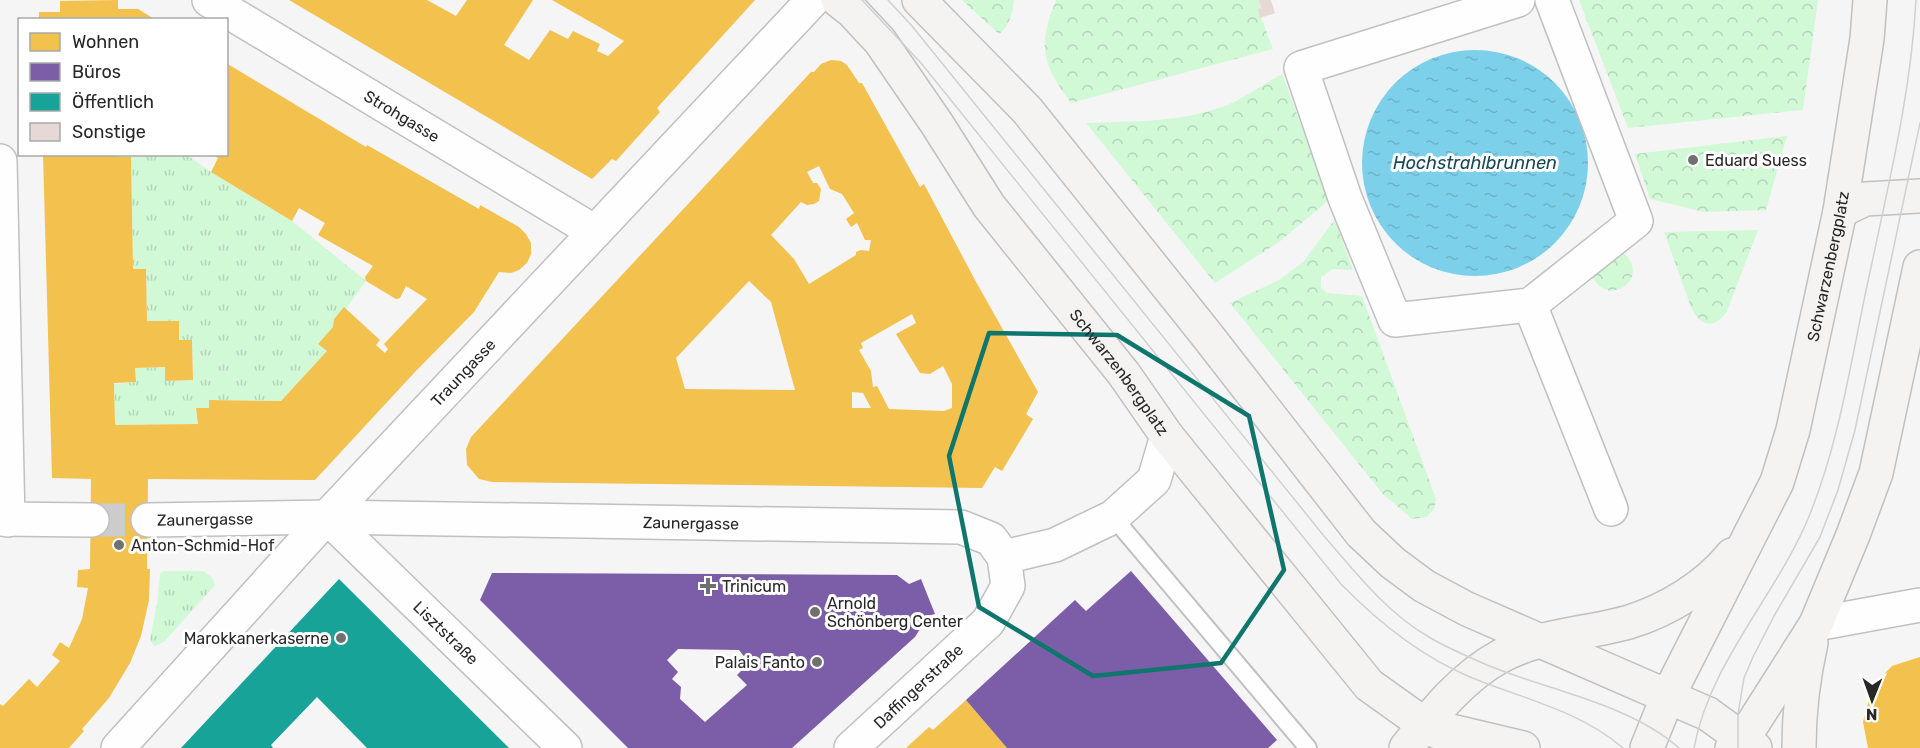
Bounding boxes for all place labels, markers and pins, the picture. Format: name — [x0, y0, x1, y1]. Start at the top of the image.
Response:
place label: Eduard Suess — [1705, 151, 1807, 170]
marker: Eduard Suess — [1686, 153, 1700, 167]
place label: Anton-Schmid-Hof — [131, 536, 275, 555]
marker: Anton-Schmid-Hof — [112, 538, 126, 552]
marker: Trinicum — [699, 577, 717, 595]
place label: Trinicum — [722, 577, 786, 596]
place label: Arnold Schönberg Center — [827, 594, 963, 631]
marker: Arnold Schönberg Center — [808, 605, 822, 619]
place label: Marokkanerkaserne — [184, 629, 329, 648]
marker: Marokkanerkaserne — [334, 631, 348, 645]
place label: Palais Fanto — [715, 653, 805, 672]
marker: Palais Fanto — [810, 655, 824, 669]

